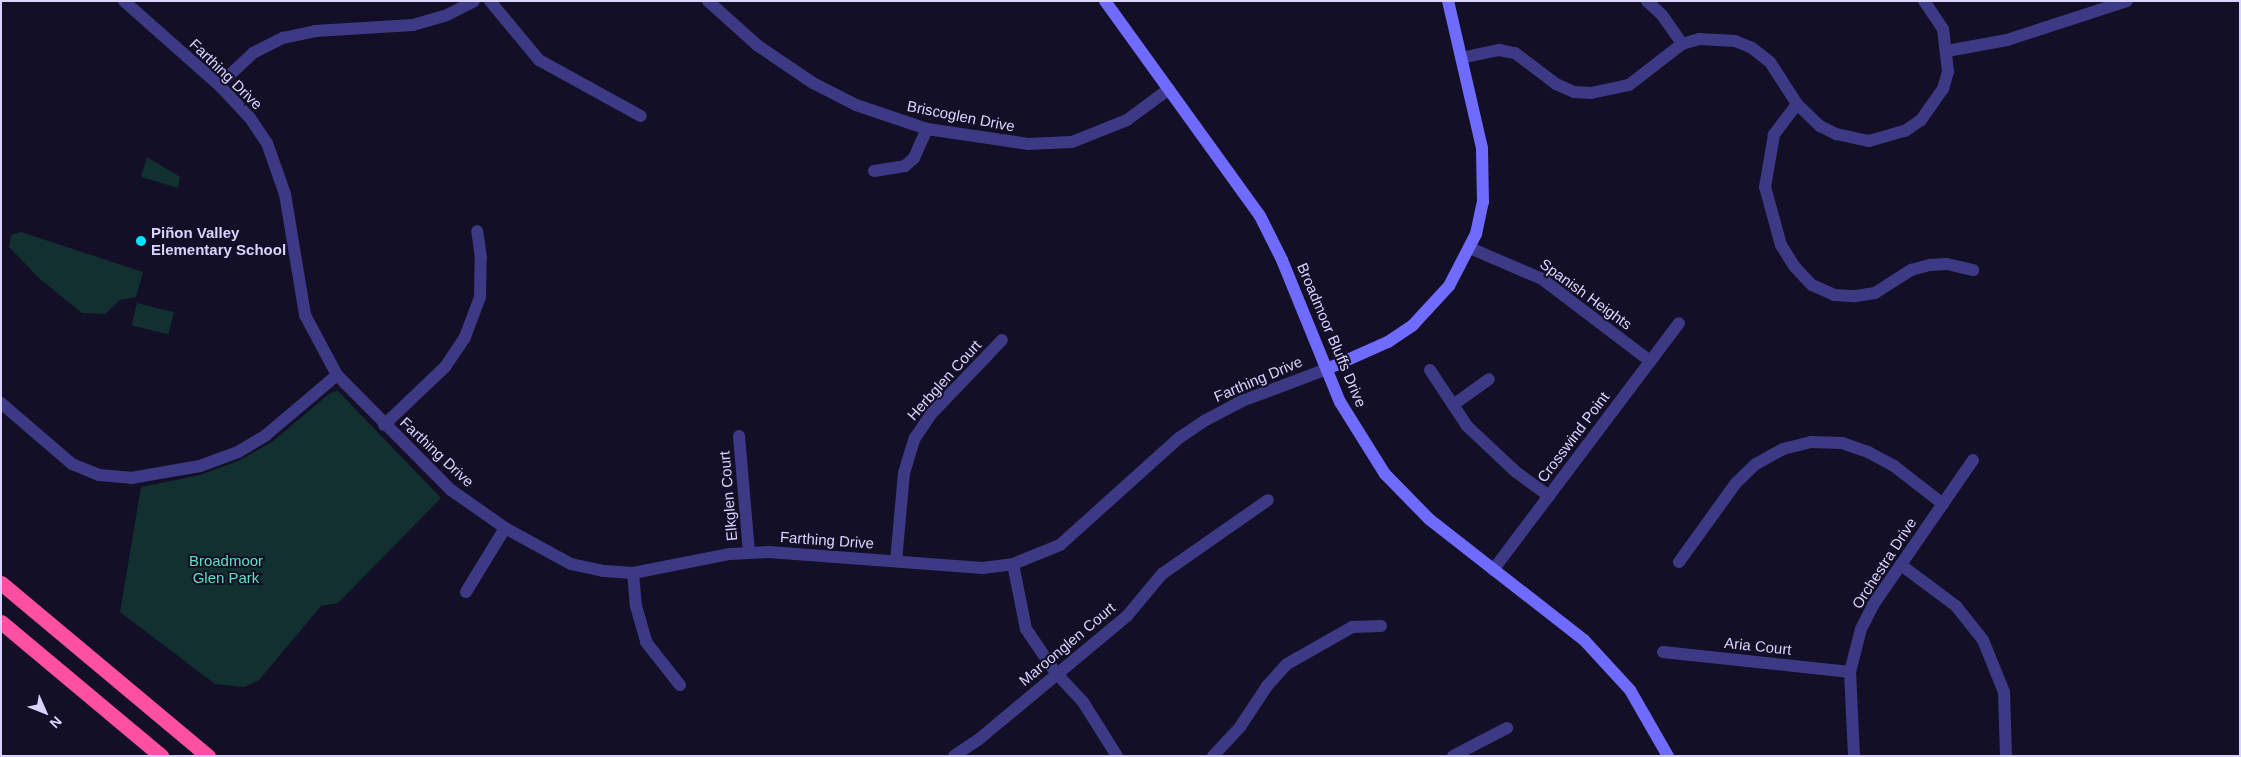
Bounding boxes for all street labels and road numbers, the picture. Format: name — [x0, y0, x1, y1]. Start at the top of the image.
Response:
street label: Farthing Drive — [186, 35, 266, 113]
street label: Briscoglen Drive — [906, 97, 1016, 135]
street label: Spanish Heights — [1537, 255, 1635, 333]
street label: Broadmoor Bluffs Drive — [1293, 260, 1371, 410]
street label: Herbglen Court — [903, 336, 985, 424]
street label: Farthing Drive — [1211, 352, 1305, 406]
street label: Crosswind Point — [1533, 388, 1613, 486]
street label: Farthing Drive — [396, 413, 478, 491]
street label: Elkglen Court — [715, 450, 741, 542]
street label: Orchestra Drive — [1848, 514, 1920, 612]
street label: Farthing Drive — [779, 528, 875, 552]
street label: Maroonglen Court — [1015, 599, 1119, 689]
street label: Aria Court — [1723, 634, 1793, 658]

